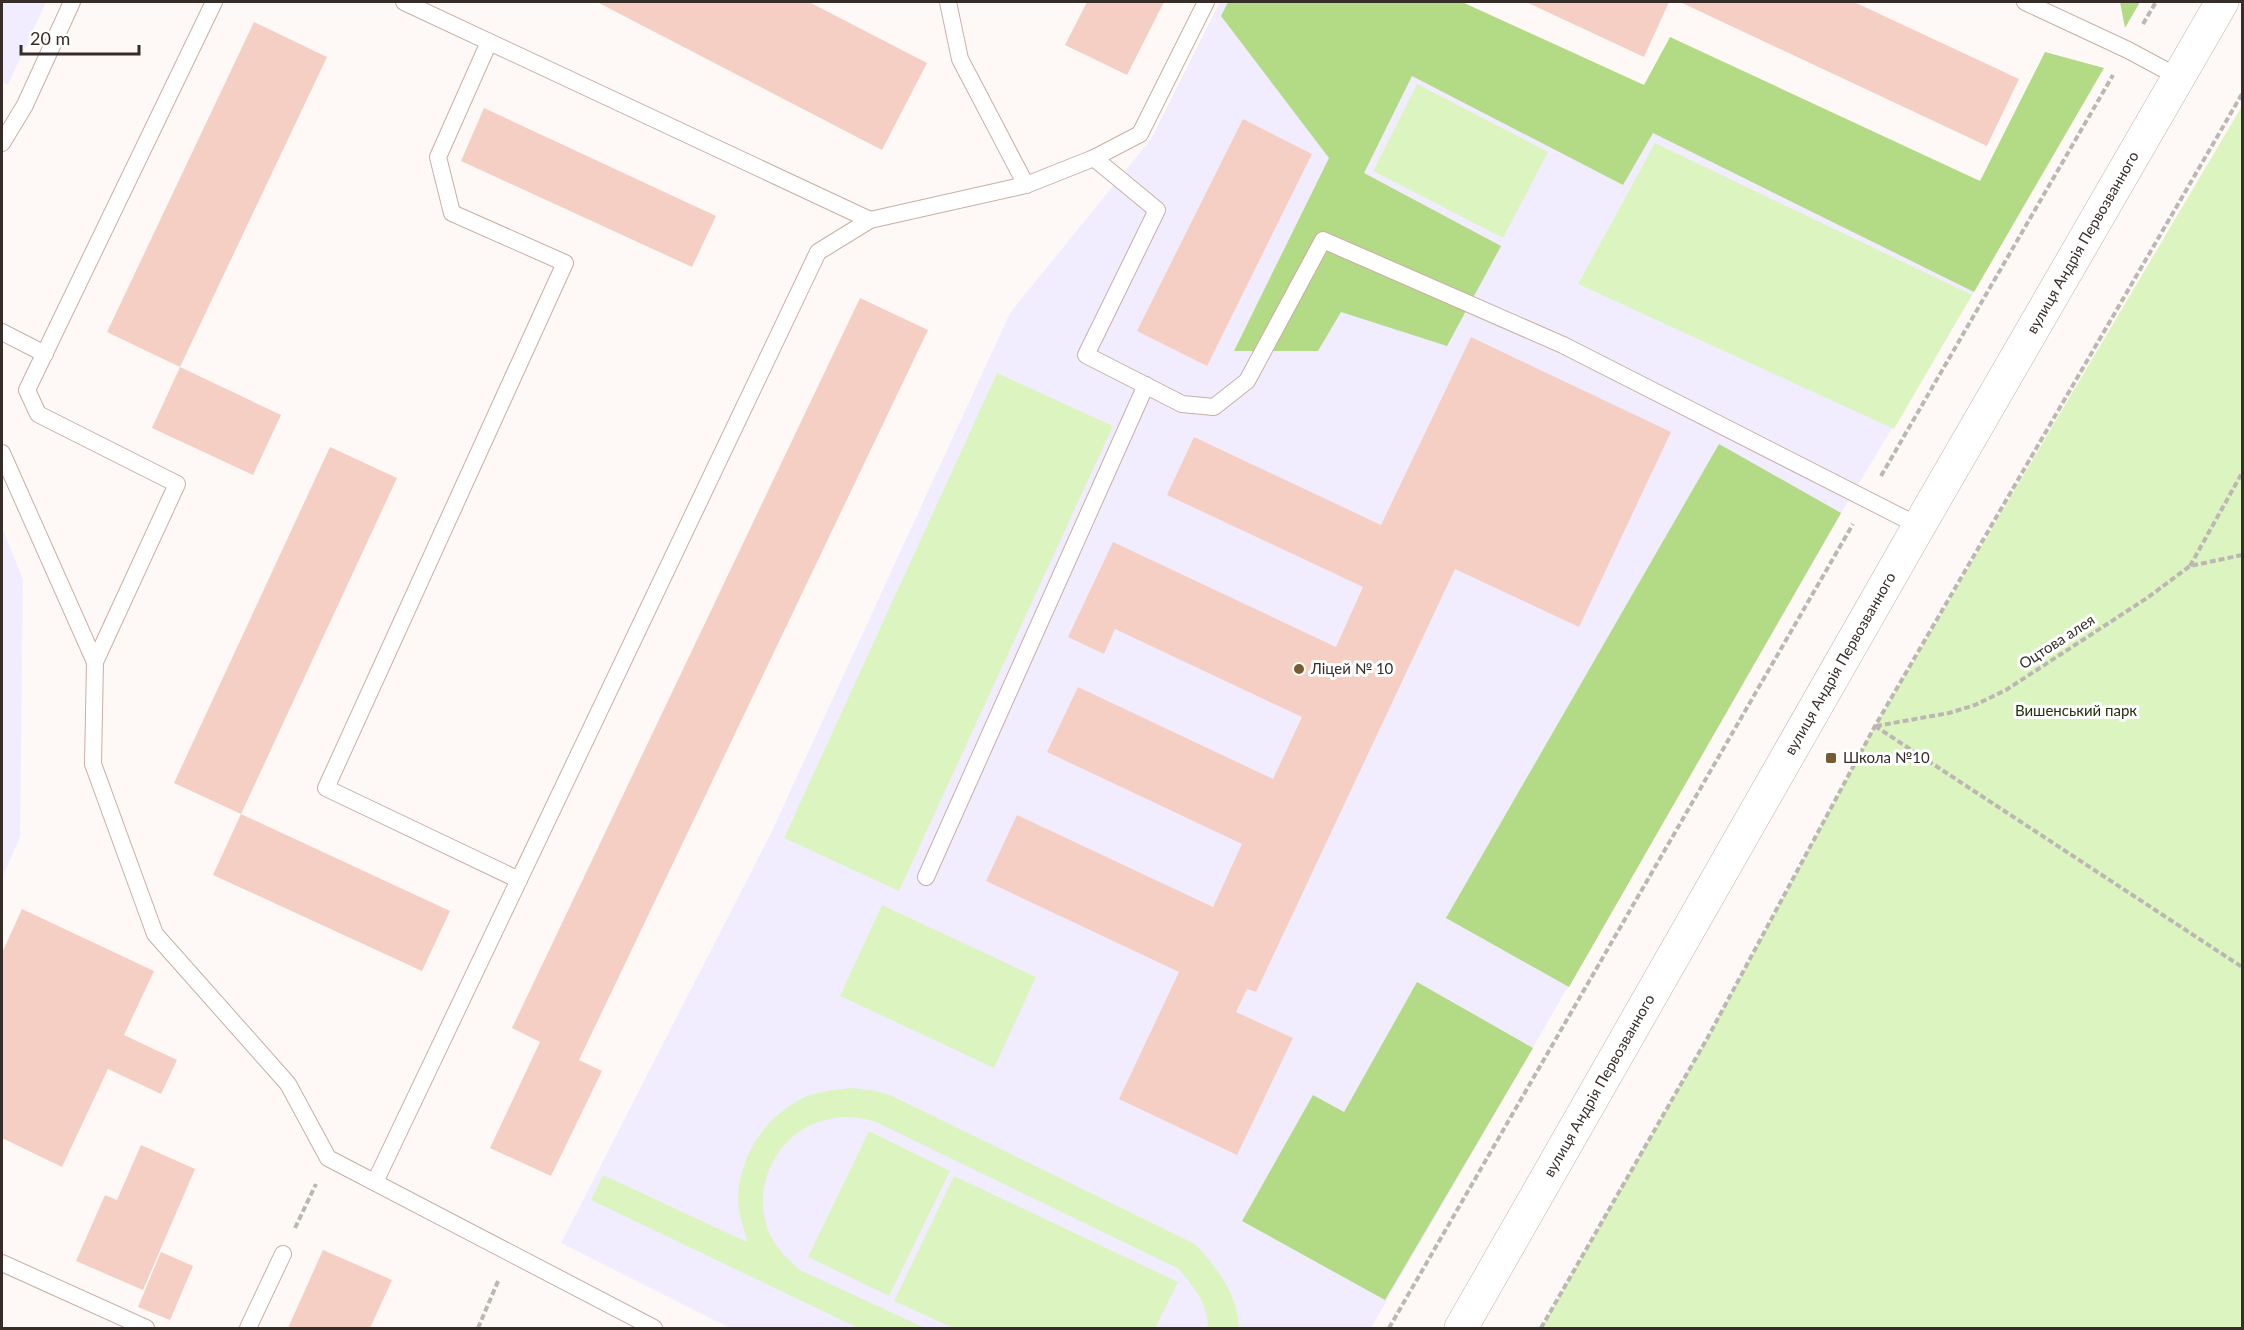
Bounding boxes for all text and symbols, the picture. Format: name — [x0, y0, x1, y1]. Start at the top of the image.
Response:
scale bar — [21, 18, 140, 56]
text: 20 m — [30, 27, 70, 49]
street label: вулиця Андрія Первозванного — [2022, 148, 2142, 336]
street label: вулиця Андрія Первозванного — [1780, 569, 1899, 758]
street label: Оцтова алея — [2015, 610, 2098, 672]
place label: Ліцей № 10 — [1310, 659, 1394, 677]
marker: Ліцей № 10 — [1292, 662, 1306, 676]
park label: Вишенський парк — [2015, 701, 2137, 719]
place label: Школа №10 — [1843, 748, 1930, 766]
marker: Школа №10 — [1824, 751, 1838, 765]
street label: вулиця Андрія Первозванного — [1539, 991, 1658, 1180]

